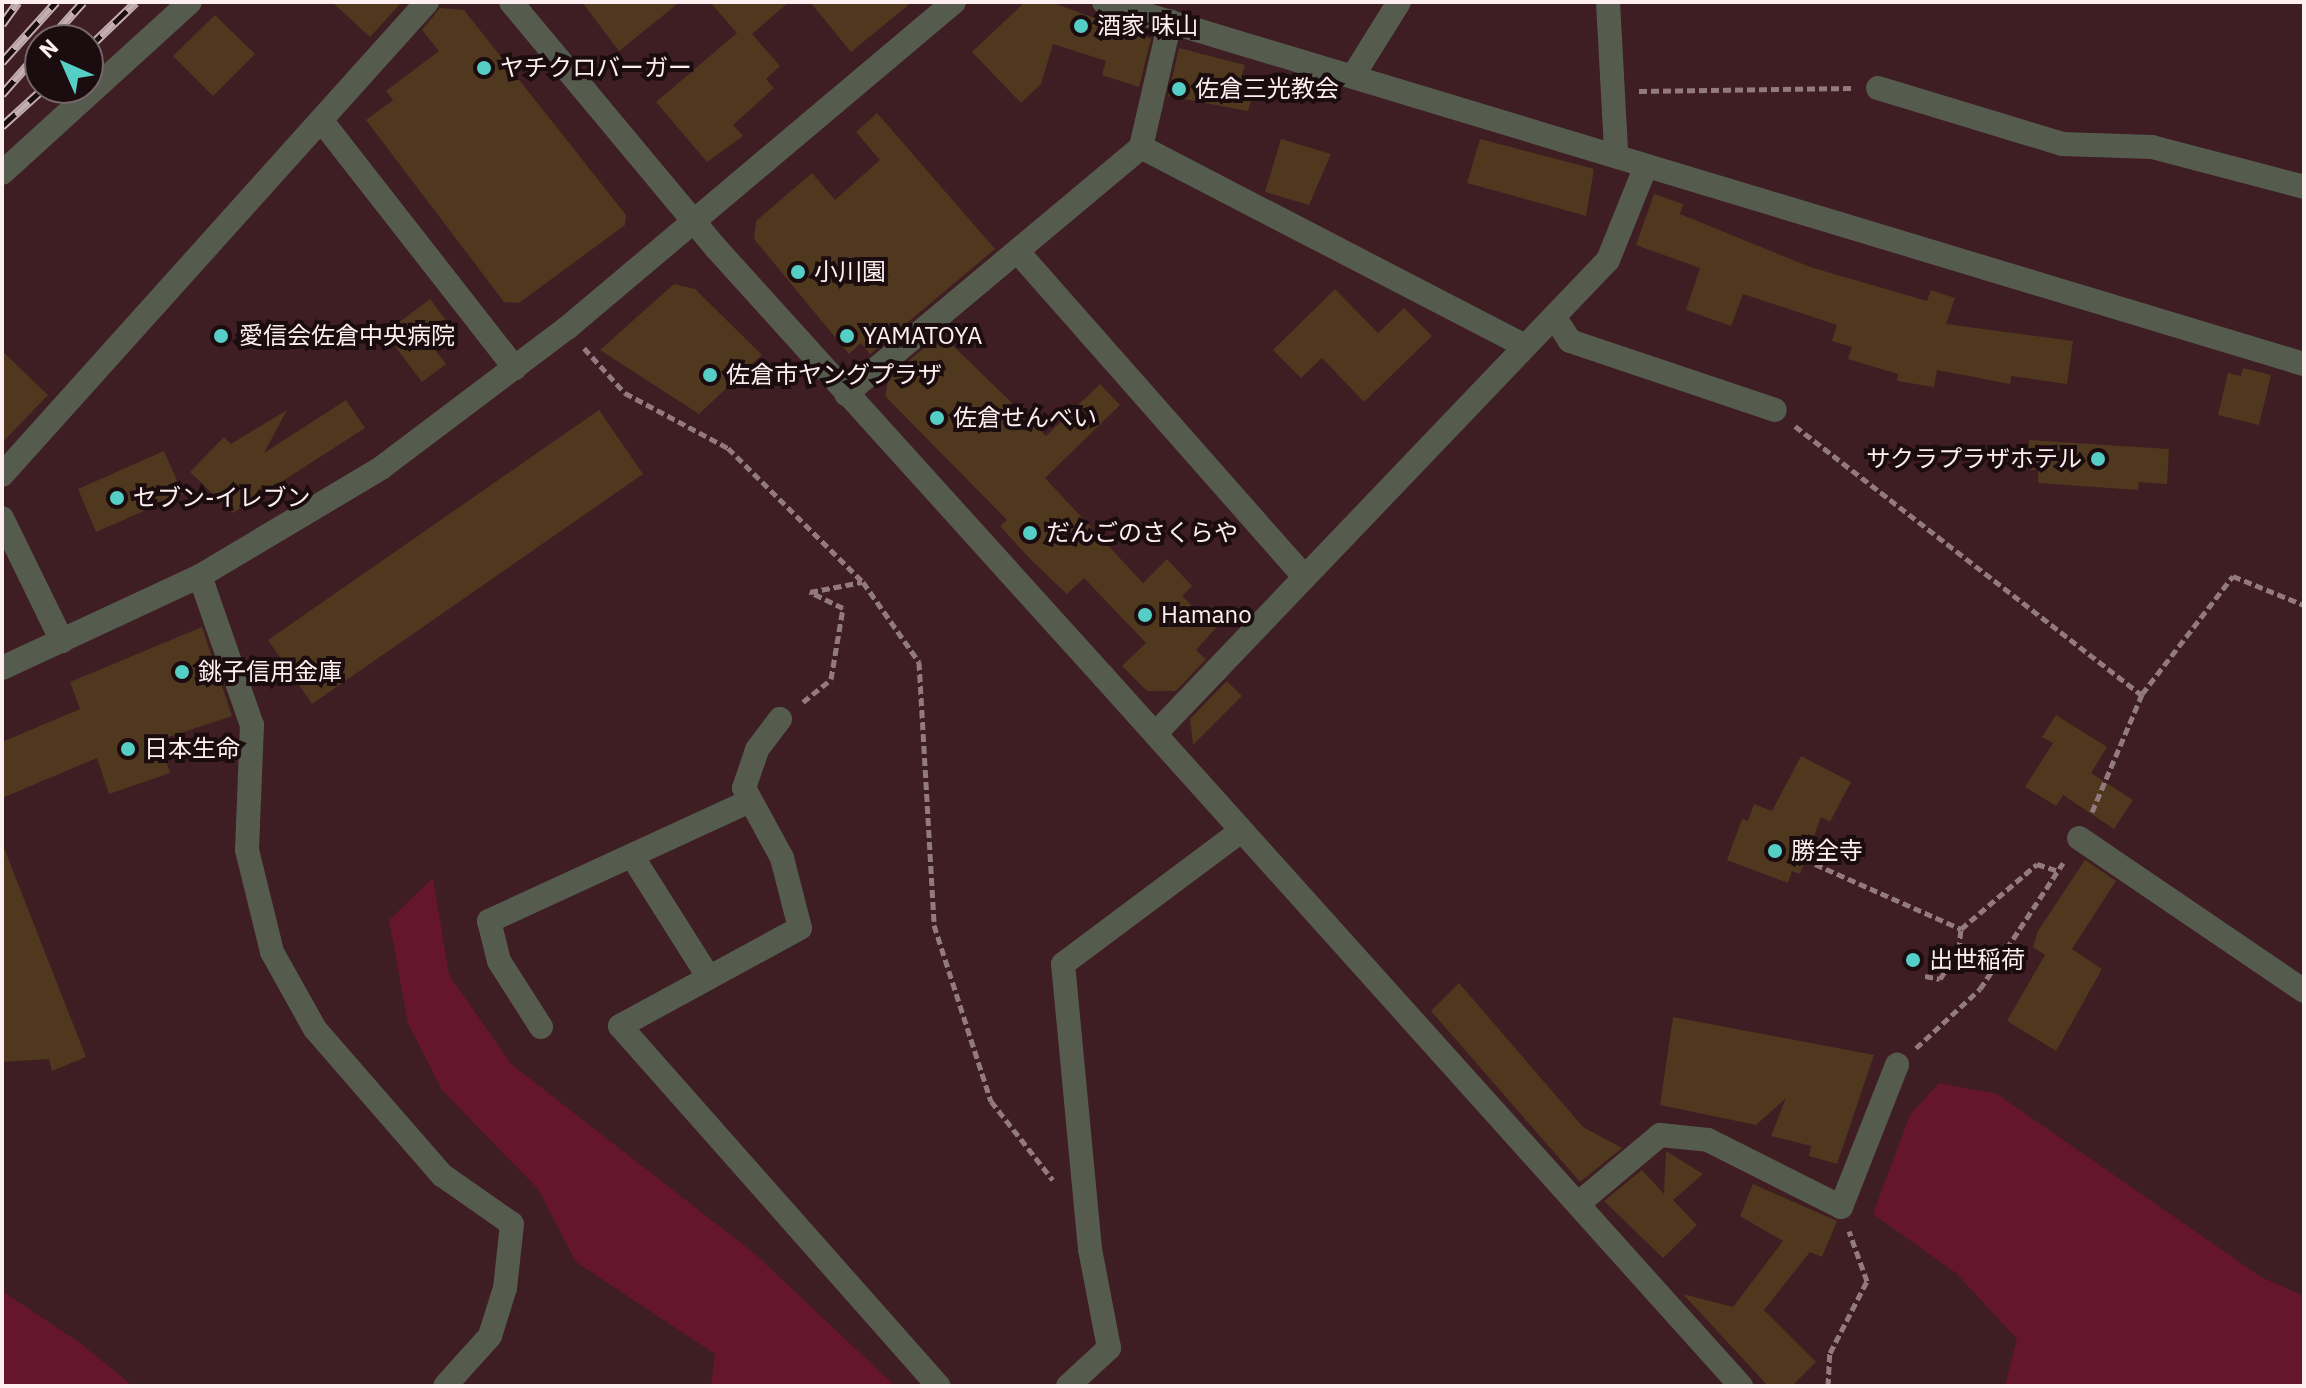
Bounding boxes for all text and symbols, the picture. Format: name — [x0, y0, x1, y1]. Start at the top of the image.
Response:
place label: 酒家 味山 — [1097, 12, 1199, 40]
marker: 酒家 味山 — [1072, 17, 1090, 35]
north arrow — [24, 24, 104, 104]
text: N — [32, 32, 64, 64]
place label: ヤチクロバーガー — [500, 54, 692, 82]
marker: ヤチクロバーガー — [475, 59, 493, 77]
place label: 佐倉三光教会 — [1195, 75, 1339, 103]
marker: 佐倉三光教会 — [1170, 80, 1188, 98]
place label: 小川園 — [814, 258, 886, 286]
marker: 小川園 — [789, 263, 807, 281]
place label: 愛信会佐倉中央病院 — [239, 322, 455, 350]
place label: YAMATOYA — [863, 322, 982, 350]
marker: 愛信会佐倉中央病院 — [210, 325, 232, 347]
marker: YAMATOYA — [838, 327, 856, 345]
place label: 佐倉市ヤングプラザ — [726, 361, 942, 389]
marker: 佐倉市ヤングプラザ — [701, 366, 719, 384]
place label: 佐倉せんべい — [953, 404, 1097, 432]
marker: 佐倉せんべい — [928, 409, 946, 427]
place label: サクラプラザホテル — [1866, 445, 2082, 473]
marker: サクラプラザホテル — [2089, 450, 2107, 468]
place label: セブン-イレブン — [133, 484, 311, 512]
marker: セブン-イレブン — [108, 489, 126, 507]
place label: だんごのさくらや — [1046, 519, 1238, 547]
marker: だんごのさくらや — [1021, 524, 1039, 542]
place label: Hamano — [1161, 601, 1252, 629]
marker: Hamano — [1136, 606, 1154, 624]
place label: 銚子信用金庫 — [198, 658, 342, 686]
marker: 銚子信用金庫 — [173, 663, 191, 681]
place label: 日本生命 — [144, 735, 240, 763]
marker: 日本生命 — [119, 740, 137, 758]
place label: 勝全寺 — [1791, 837, 1863, 865]
marker: 勝全寺 — [1766, 842, 1784, 860]
place label: 出世稲荷 — [1929, 946, 2025, 974]
marker: 出世稲荷 — [1904, 951, 1922, 969]

